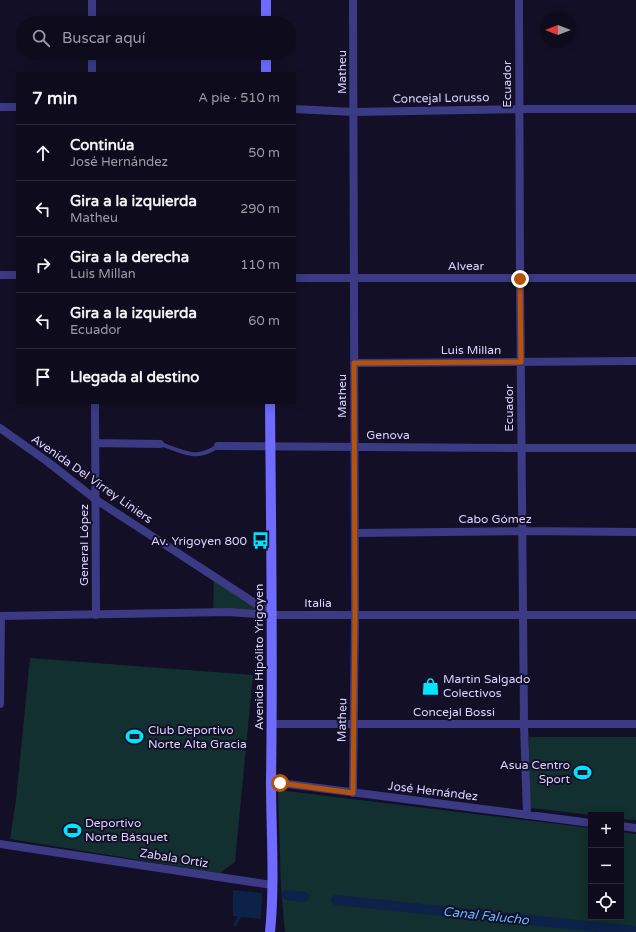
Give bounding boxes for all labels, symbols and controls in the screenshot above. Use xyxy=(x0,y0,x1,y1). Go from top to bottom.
north arrow xyxy=(540,12,576,48)
search box xyxy=(16,16,296,60)
icon: search xyxy=(30,27,52,49)
text: Buscar aquí xyxy=(62,29,145,47)
street label: Matheu xyxy=(335,50,349,94)
street label: Ecuador xyxy=(500,60,514,108)
text: 7 min xyxy=(32,88,77,109)
text: A pie · 510 m xyxy=(198,90,280,106)
street label: Concejal Lorusso xyxy=(393,90,489,106)
text: Continúa xyxy=(70,136,134,154)
icon: ahead xyxy=(32,142,54,164)
text: 50 m xyxy=(248,145,280,161)
text: José Hernández xyxy=(70,154,168,170)
text: Gira a la izquierda xyxy=(70,192,197,210)
icon: left xyxy=(32,198,54,220)
text: 290 m xyxy=(240,201,280,217)
text: Matheu xyxy=(70,210,118,226)
text: Gira a la derecha xyxy=(70,248,189,266)
icon: right xyxy=(32,254,54,276)
text: 110 m xyxy=(240,257,280,273)
street label: Alvear xyxy=(448,259,485,273)
text: Luis Millan xyxy=(70,266,136,282)
route end xyxy=(511,270,529,288)
text: Gira a la izquierda xyxy=(70,304,197,322)
icon: left xyxy=(32,310,54,332)
text: 60 m xyxy=(248,313,280,329)
text: Ecuador xyxy=(70,322,121,338)
street label: Luis Millan xyxy=(441,343,501,357)
icon: arrive xyxy=(32,366,54,388)
text: Llegada al destino xyxy=(70,368,199,386)
street label: Matheu xyxy=(335,374,349,418)
street label: Ecuador xyxy=(502,384,516,432)
street label: Genova xyxy=(366,428,410,442)
street label: Avenida Del Virrey Liniers xyxy=(29,432,156,526)
street label: General López xyxy=(77,504,91,586)
street label: Cabo Gómez xyxy=(458,512,532,526)
bus stop icon: Av. Yrigoyen 800 xyxy=(250,531,270,551)
place label: Av. Yrigoyen 800 xyxy=(151,534,247,548)
street label: Avenida Hipólito Yrigoyen xyxy=(252,584,266,730)
street label: Italia xyxy=(304,596,332,610)
place label: Martin Salgado Colectivos xyxy=(443,672,530,700)
shop icon: Martin Salgado Colectivos xyxy=(420,676,440,696)
street label: Matheu xyxy=(335,698,349,742)
street label: Concejal Bossi xyxy=(413,705,495,719)
place label: Club Deportivo Norte Alta Gracia xyxy=(148,723,247,751)
sports icon: Club Deportivo Norte Alta Gracia xyxy=(125,727,145,747)
place label: Asua Centro Sport xyxy=(500,758,570,786)
sports icon: Asua Centro Sport xyxy=(573,762,593,782)
route start xyxy=(271,774,289,792)
street label: José Hernández xyxy=(387,779,479,803)
map controls xyxy=(588,812,624,920)
button: + xyxy=(588,812,624,848)
place label: Deportivo Norte Básquet xyxy=(85,816,168,844)
sports icon: Deportivo Norte Básquet xyxy=(62,820,82,840)
street label: Zabala Ortiz xyxy=(139,846,209,870)
button: − xyxy=(588,848,624,884)
button: locate xyxy=(588,884,624,920)
water label: Canal Falucho xyxy=(442,904,531,929)

